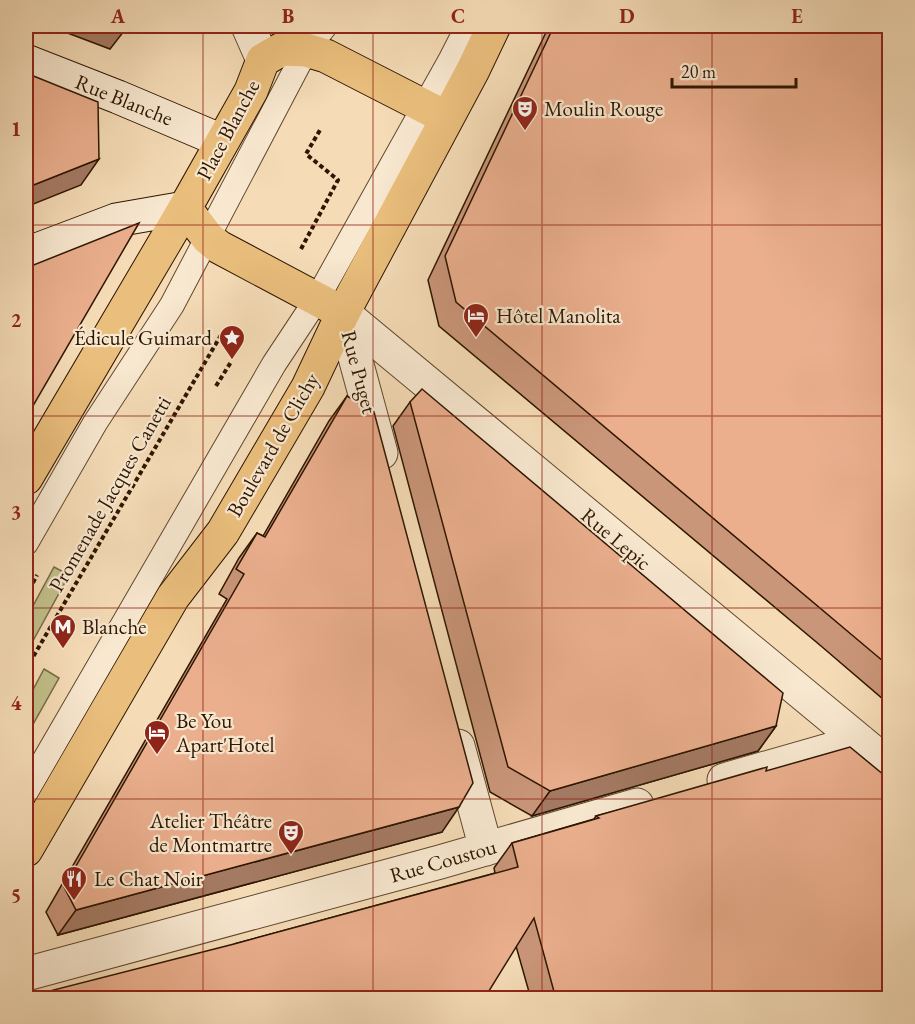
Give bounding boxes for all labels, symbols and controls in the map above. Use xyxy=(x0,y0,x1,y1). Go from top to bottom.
text: A xyxy=(110,3,126,29)
text: B xyxy=(282,3,294,29)
text: C xyxy=(451,3,465,29)
text: D xyxy=(619,3,635,29)
text: E xyxy=(791,3,803,29)
scale bar xyxy=(672,51,796,89)
text: 20 m xyxy=(681,60,716,83)
street label: Rue Blanche xyxy=(71,68,177,131)
street label: Place Blanche xyxy=(190,75,265,185)
theatre icon: Moulin Rouge xyxy=(510,94,540,132)
place label: Moulin Rouge xyxy=(544,95,663,122)
text: 1 xyxy=(11,116,21,142)
hotel icon: Hôtel Manolita xyxy=(461,301,491,339)
place label: Hôtel Manolita xyxy=(496,302,621,329)
text: 2 xyxy=(11,307,22,333)
place icon: Édicule Guimard xyxy=(217,323,247,361)
place label: Édicule Guimard xyxy=(74,324,212,351)
street label: Rue Puget xyxy=(335,327,384,417)
street label: Boulevard de Clichy xyxy=(220,367,325,522)
street label: Promenade Jacques Canetti xyxy=(42,391,177,597)
text: 3 xyxy=(11,499,21,525)
street label: Rue Lepic xyxy=(576,501,657,576)
metro station icon: Blanche xyxy=(48,612,78,650)
place label: Blanche xyxy=(82,613,146,640)
text: 4 xyxy=(11,690,22,716)
place label: Be You Apart'Hotel xyxy=(175,707,274,758)
hotel icon: Be You Apart'Hotel xyxy=(142,718,172,756)
place label: Atelier Théâtre de Montmartre xyxy=(149,807,272,858)
theatre icon: Atelier Théâtre de Montmartre xyxy=(276,818,306,856)
street label: Rue Coustou xyxy=(386,832,499,889)
restaurant icon: Le Chat Noir xyxy=(59,864,89,902)
place label: Le Chat Noir xyxy=(94,865,203,892)
text: 5 xyxy=(11,882,21,908)

